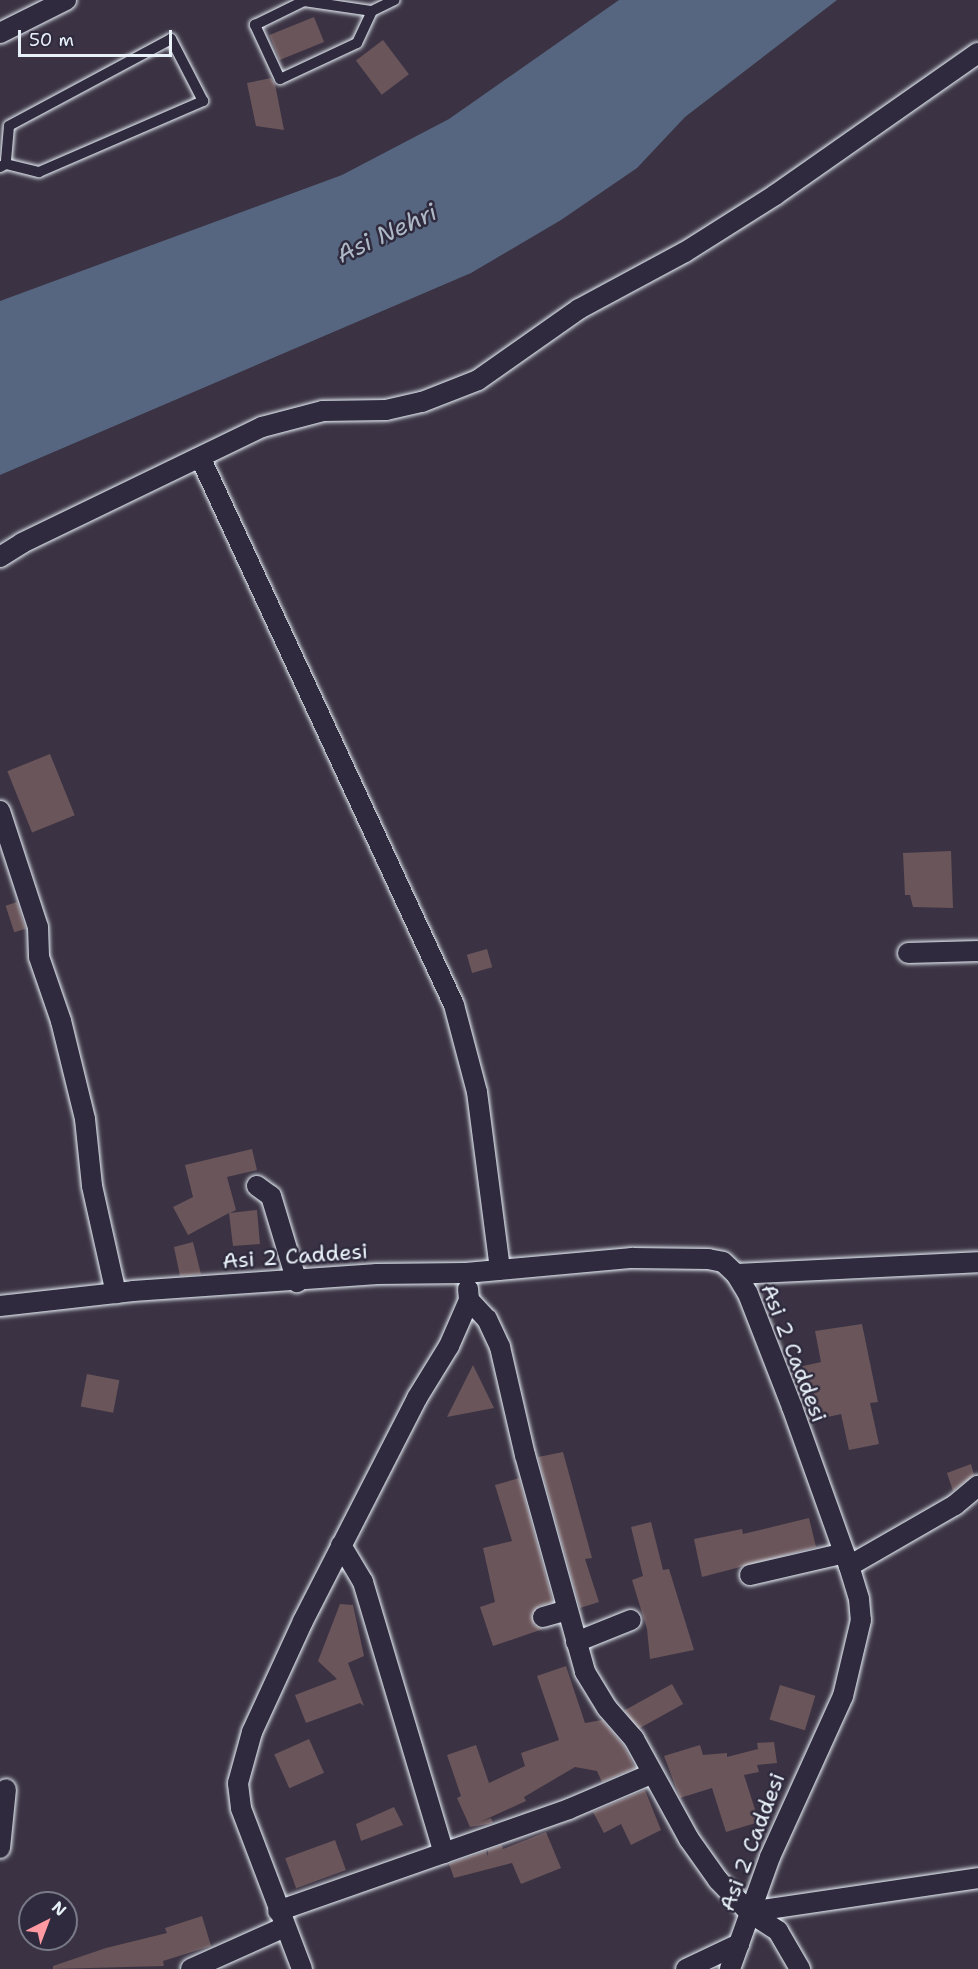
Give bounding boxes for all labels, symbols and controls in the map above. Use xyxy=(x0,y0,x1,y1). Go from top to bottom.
scale bar xyxy=(21,18,176,56)
text: 50 m xyxy=(29,28,74,52)
water label: Asi Nehri xyxy=(332,198,442,270)
street label: Asi 2 Caddesi xyxy=(221,1238,369,1274)
street label: Asi 2 Caddesi xyxy=(756,1280,832,1426)
street label: Asi 2 Caddesi xyxy=(714,1769,790,1915)
north arrow xyxy=(18,1891,78,1951)
text: N xyxy=(47,1897,71,1921)

